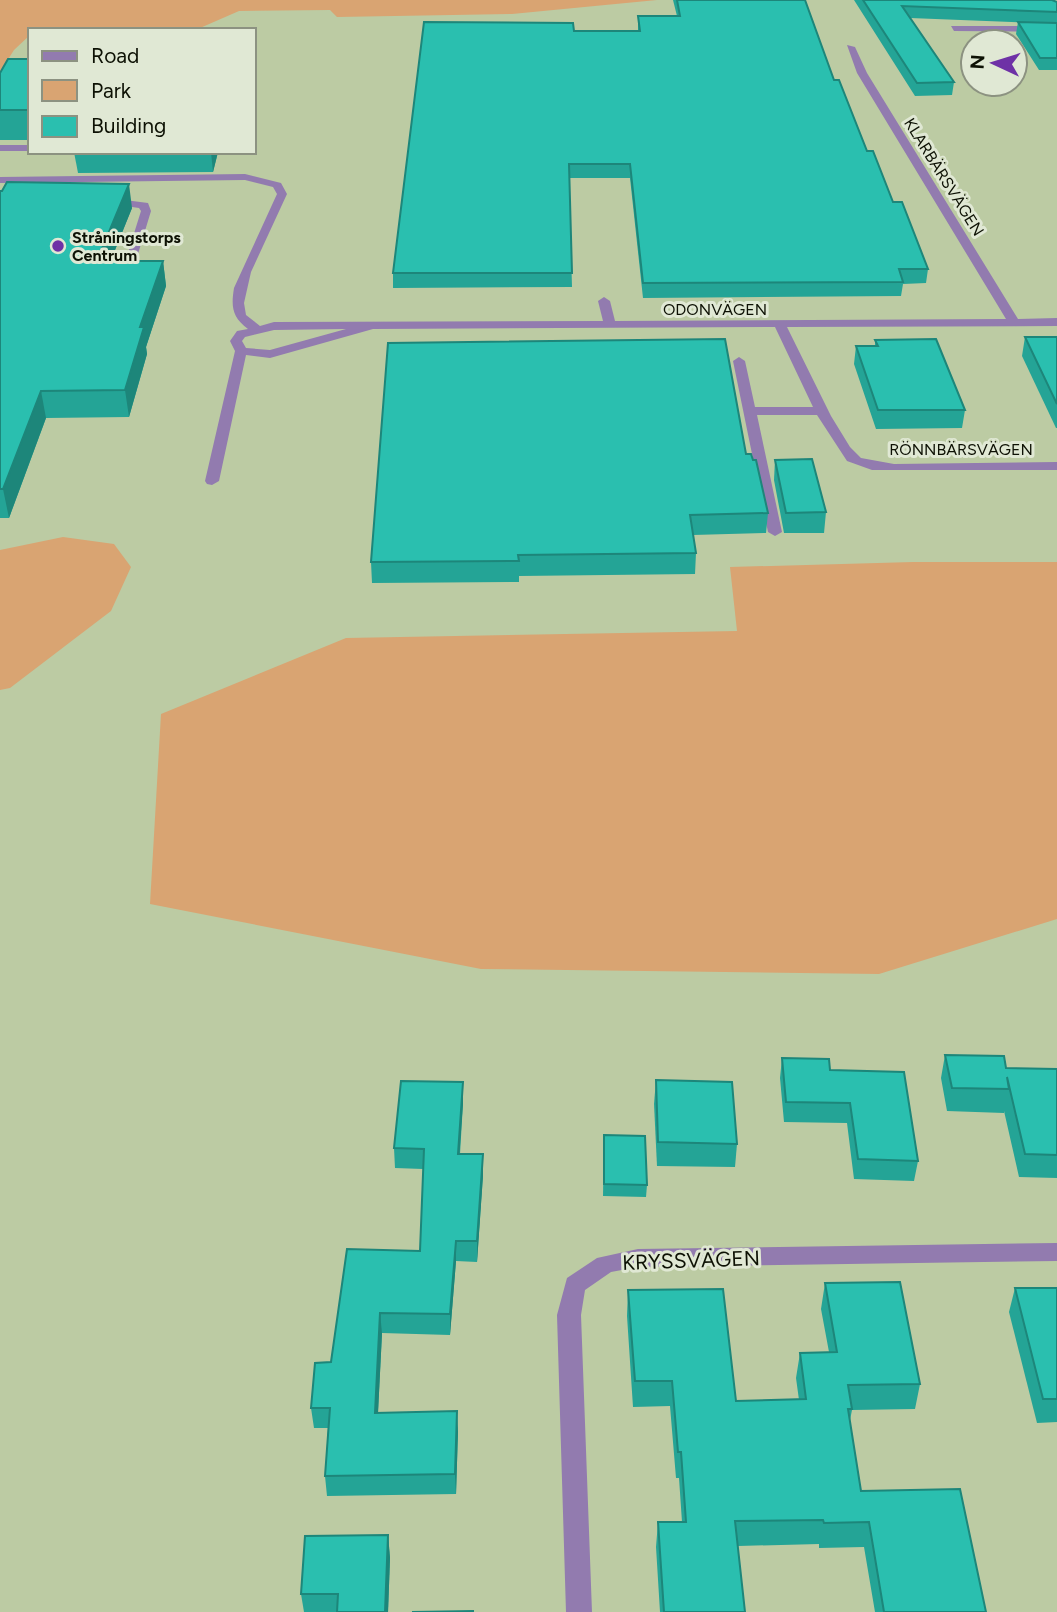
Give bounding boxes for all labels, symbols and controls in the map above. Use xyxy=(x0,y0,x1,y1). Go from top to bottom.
legend xyxy=(28,28,256,154)
north arrow xyxy=(959,28,1029,98)
text: Road xyxy=(91,43,139,68)
text: N xyxy=(966,54,990,70)
text: Park xyxy=(91,78,132,103)
text: Building xyxy=(91,113,166,138)
street label: KLARBÄRSVÄGEN xyxy=(900,115,988,239)
place label: Stråningstorps Centrum xyxy=(72,228,181,265)
marker: Stråningstorps Centrum xyxy=(50,238,66,254)
street label: ODONVÄGEN xyxy=(663,300,767,319)
street label: RÖNNBÄRSVÄGEN xyxy=(889,440,1033,459)
street label: KRYSSVÄGEN xyxy=(622,1245,760,1275)

